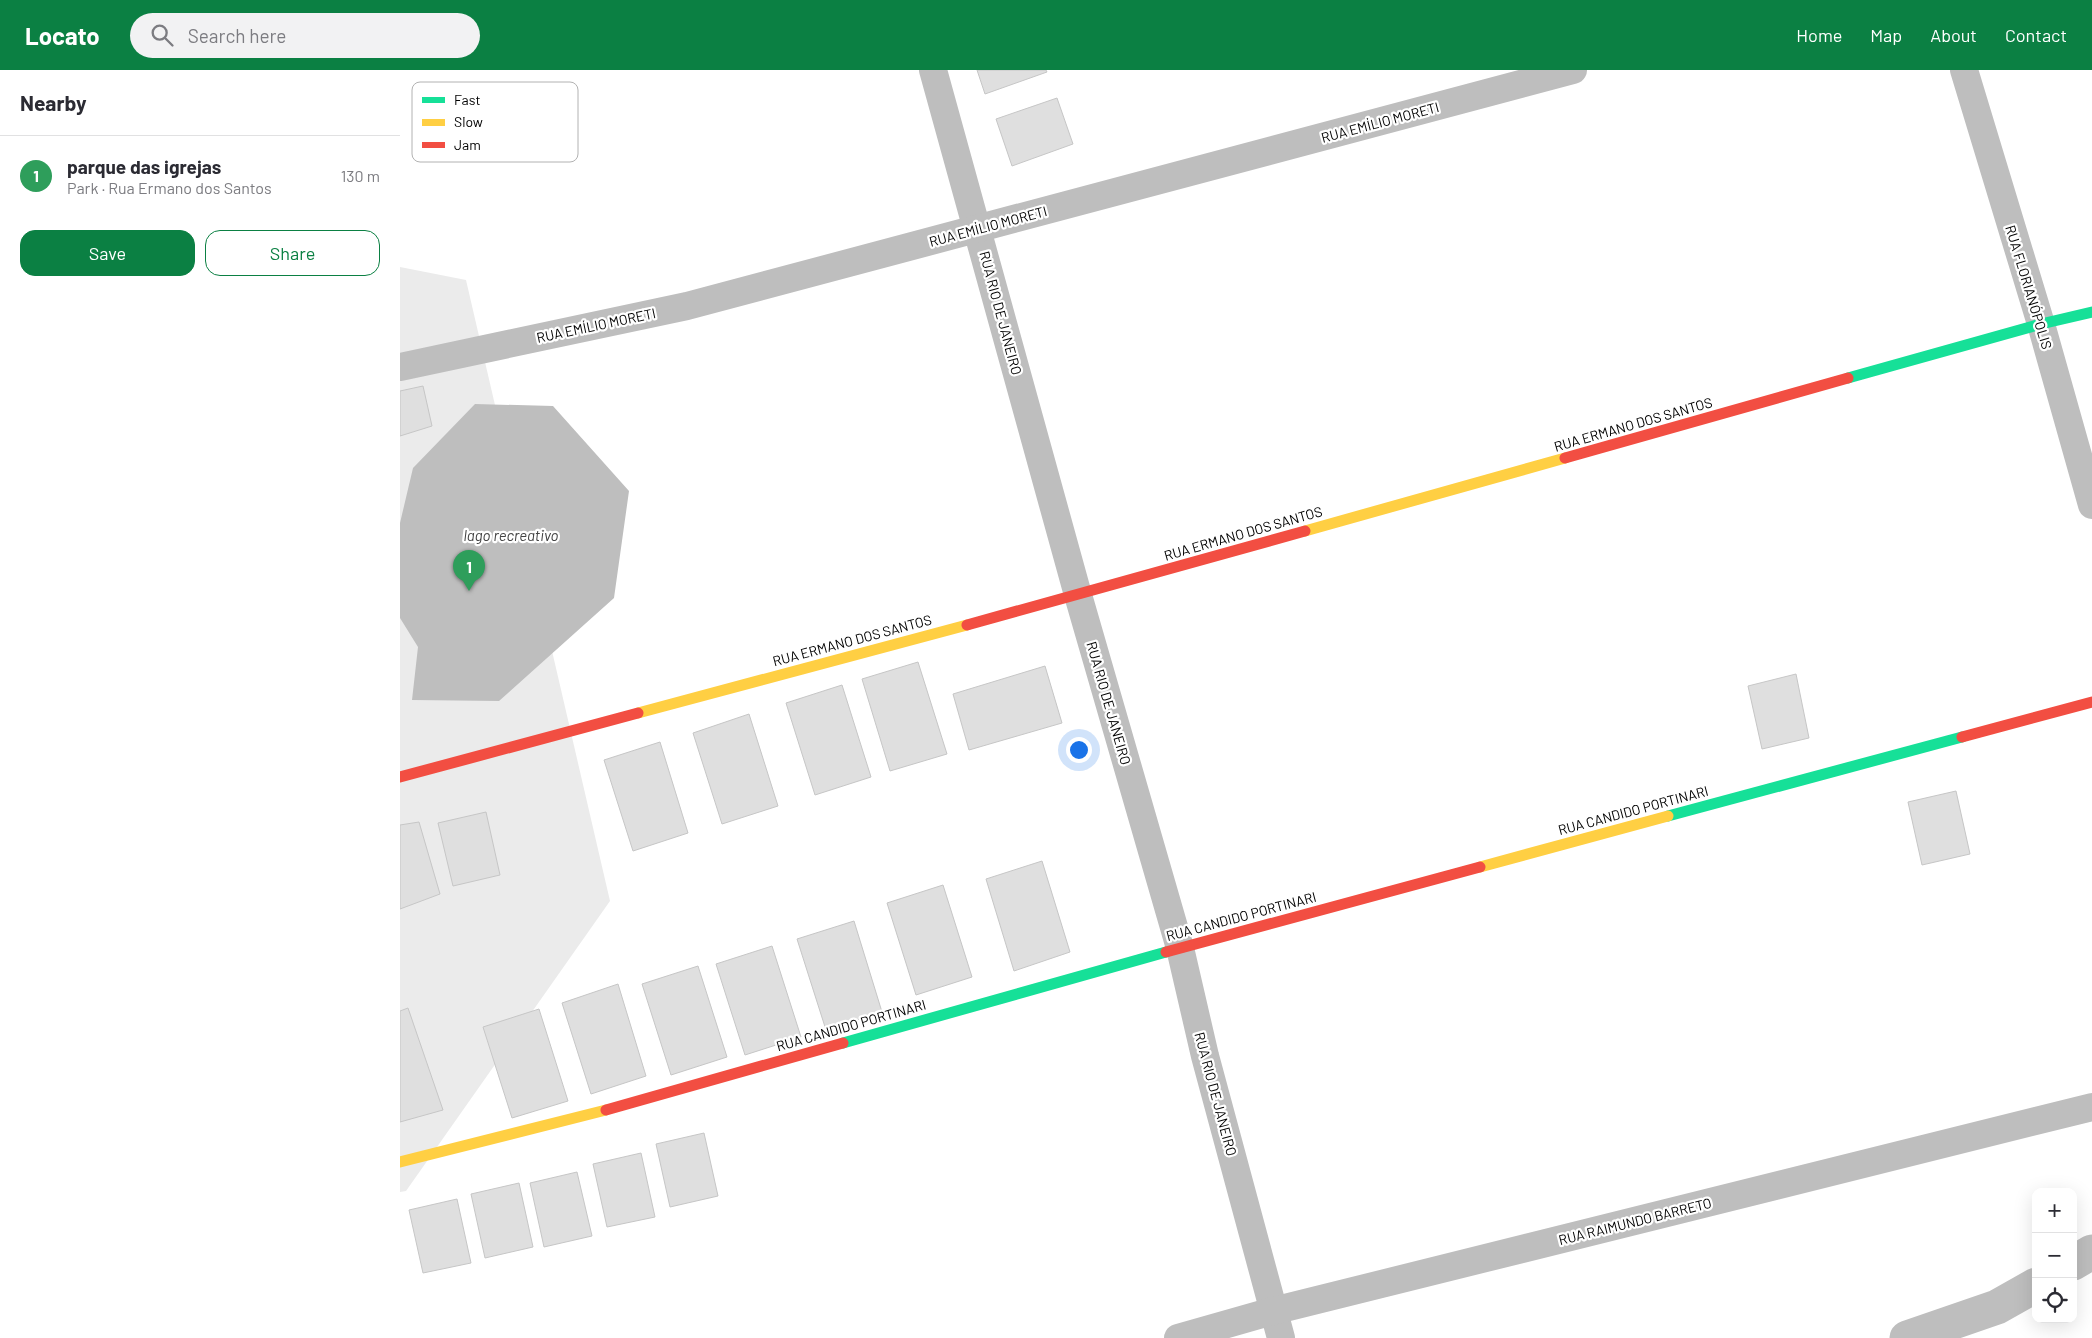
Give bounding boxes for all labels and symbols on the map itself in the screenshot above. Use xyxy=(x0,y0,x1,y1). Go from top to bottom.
legend xyxy=(412,82,578,162)
text: Fast xyxy=(454,91,480,108)
street label: RUA EMÍLIO MORETI xyxy=(1319,98,1441,146)
text: Slow xyxy=(454,113,483,130)
text: Jam xyxy=(454,136,481,153)
street label: RUA EMÍLIO MORETI xyxy=(927,202,1049,250)
street label: RUA FLORIANÓPOLIS xyxy=(2002,223,2056,351)
street label: RUA RIO DE JANEIRO xyxy=(976,249,1026,377)
street label: RUA EMÍLIO MORETI xyxy=(535,304,657,346)
street label: RUA ERMANO DOS SANTOS xyxy=(1552,393,1714,455)
street label: RUA ERMANO DOS SANTOS xyxy=(1162,502,1324,564)
water label: lago recreativo xyxy=(464,526,559,544)
pin: 1 xyxy=(453,550,485,591)
street label: RUA ERMANO DOS SANTOS xyxy=(771,611,933,669)
street label: RUA RIO DE JANEIRO xyxy=(1083,639,1135,767)
your location xyxy=(1066,737,1092,763)
street label: RUA CANDIDO PORTINARI xyxy=(1556,782,1710,838)
street label: RUA CANDIDO PORTINARI xyxy=(1164,888,1318,944)
street label: RUA CANDIDO PORTINARI xyxy=(774,995,928,1055)
street label: RUA RIO DE JANEIRO xyxy=(1191,1030,1241,1158)
street label: RUA RAIMUNDO BARRETO xyxy=(1557,1194,1713,1248)

